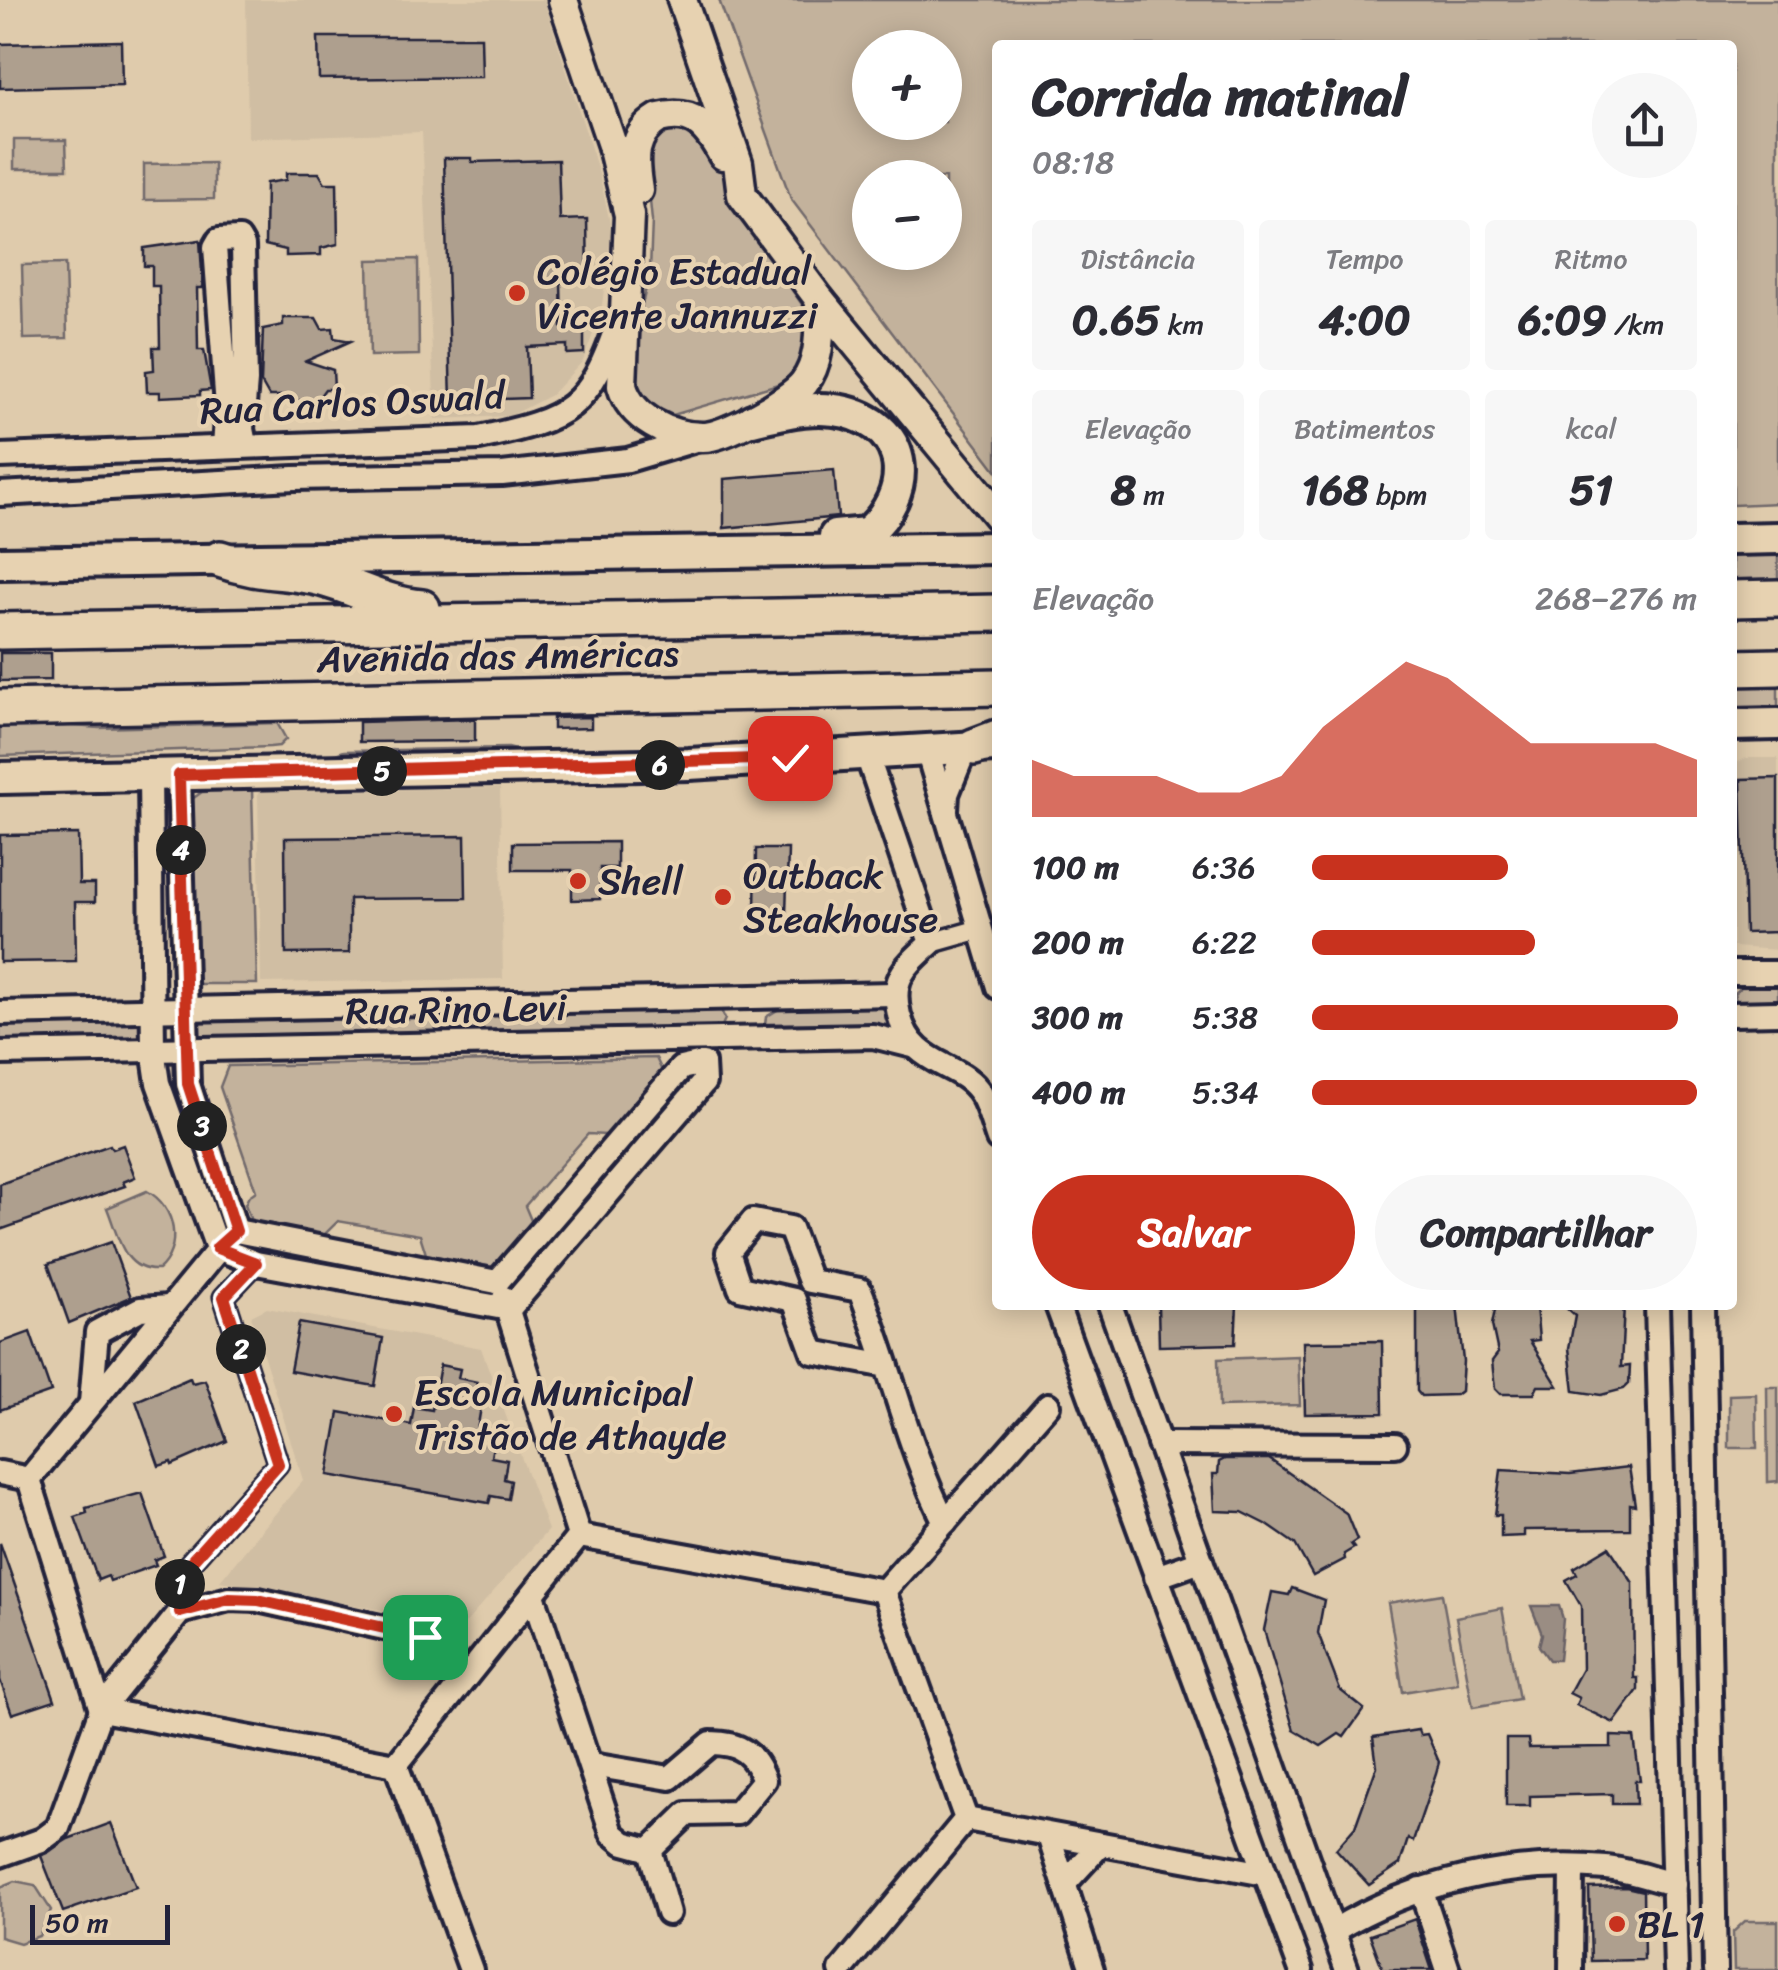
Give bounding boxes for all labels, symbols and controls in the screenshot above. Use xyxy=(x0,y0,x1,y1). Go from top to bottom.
map controls xyxy=(852,30,962,270)
button: + xyxy=(852,30,962,140)
text: Corrida matinal xyxy=(1032,48,1408,145)
button: share xyxy=(1592,73,1697,178)
text: 08:18 xyxy=(1032,134,1114,191)
button: − xyxy=(852,160,962,270)
text: Distância xyxy=(1081,234,1195,283)
text: Tempo xyxy=(1326,234,1403,283)
text: Ritmo xyxy=(1555,234,1628,283)
place label: Colégio Estadual Vicente Jannuzzi xyxy=(537,238,819,349)
marker: Colégio Estadual Vicente Jannuzzi xyxy=(506,282,528,304)
text: 0.65 xyxy=(1072,283,1160,357)
text: 4:00 xyxy=(1318,283,1411,357)
text: 6:09 xyxy=(1518,283,1607,357)
text: km xyxy=(1160,300,1204,349)
text: /km xyxy=(1607,300,1664,349)
street label: Rua Carlos Oswald xyxy=(198,362,509,445)
text: Elevação xyxy=(1084,404,1191,453)
text: Batimentos xyxy=(1294,404,1435,453)
text: kcal xyxy=(1566,404,1617,453)
text: 8 xyxy=(1111,453,1136,527)
text: 168 xyxy=(1301,453,1369,527)
text: 51 xyxy=(1569,453,1613,527)
text: m xyxy=(1136,470,1165,519)
text: bpm xyxy=(1369,470,1428,519)
text: Elevação xyxy=(1032,570,1154,627)
text: 268–276 m xyxy=(1535,570,1697,627)
street label: Avenida das Américas xyxy=(316,620,680,693)
pin xyxy=(748,716,833,801)
icon: check xyxy=(763,731,818,786)
pin: 6 xyxy=(635,740,685,790)
text: 6 xyxy=(652,740,668,789)
pin: 5 xyxy=(357,746,407,796)
text: 5 xyxy=(373,746,391,795)
pin: 4 xyxy=(156,825,206,875)
text: 4 xyxy=(172,825,190,874)
text: 100 m xyxy=(1032,839,1119,896)
text: 6:36 xyxy=(1192,839,1256,896)
place label: Outback Steakhouse xyxy=(743,842,938,953)
place label: Shell xyxy=(598,848,684,915)
marker: Shell xyxy=(567,870,589,892)
marker: Outback Steakhouse xyxy=(712,886,734,908)
text: 200 m xyxy=(1032,914,1124,971)
text: 6:22 xyxy=(1192,914,1257,971)
street label: Rua Rino Levi xyxy=(345,974,569,1045)
text: 300 m xyxy=(1032,989,1123,1046)
text: 5:38 xyxy=(1192,989,1258,1046)
text: 400 m xyxy=(1032,1064,1125,1121)
text: 5:34 xyxy=(1192,1064,1259,1121)
pin: 3 xyxy=(177,1101,227,1151)
text: 3 xyxy=(194,1101,210,1150)
button: Salvar xyxy=(1032,1175,1355,1290)
button: Compartilhar xyxy=(1375,1175,1697,1290)
pin: 2 xyxy=(216,1324,266,1374)
text: 2 xyxy=(233,1324,249,1373)
place label: Escola Municipal Tristão de Athayde xyxy=(414,1359,727,1470)
marker: Escola Municipal Tristão de Athayde xyxy=(383,1403,405,1425)
pin: 1 xyxy=(155,1559,205,1609)
text: 1 xyxy=(174,1559,186,1608)
pin xyxy=(383,1595,468,1680)
icon: arrive xyxy=(398,1610,453,1665)
place label: BL 1 xyxy=(1637,1891,1705,1958)
text: 50 m xyxy=(45,1898,109,1947)
scale bar xyxy=(30,1900,170,1944)
marker: BL 1 xyxy=(1606,1913,1628,1935)

